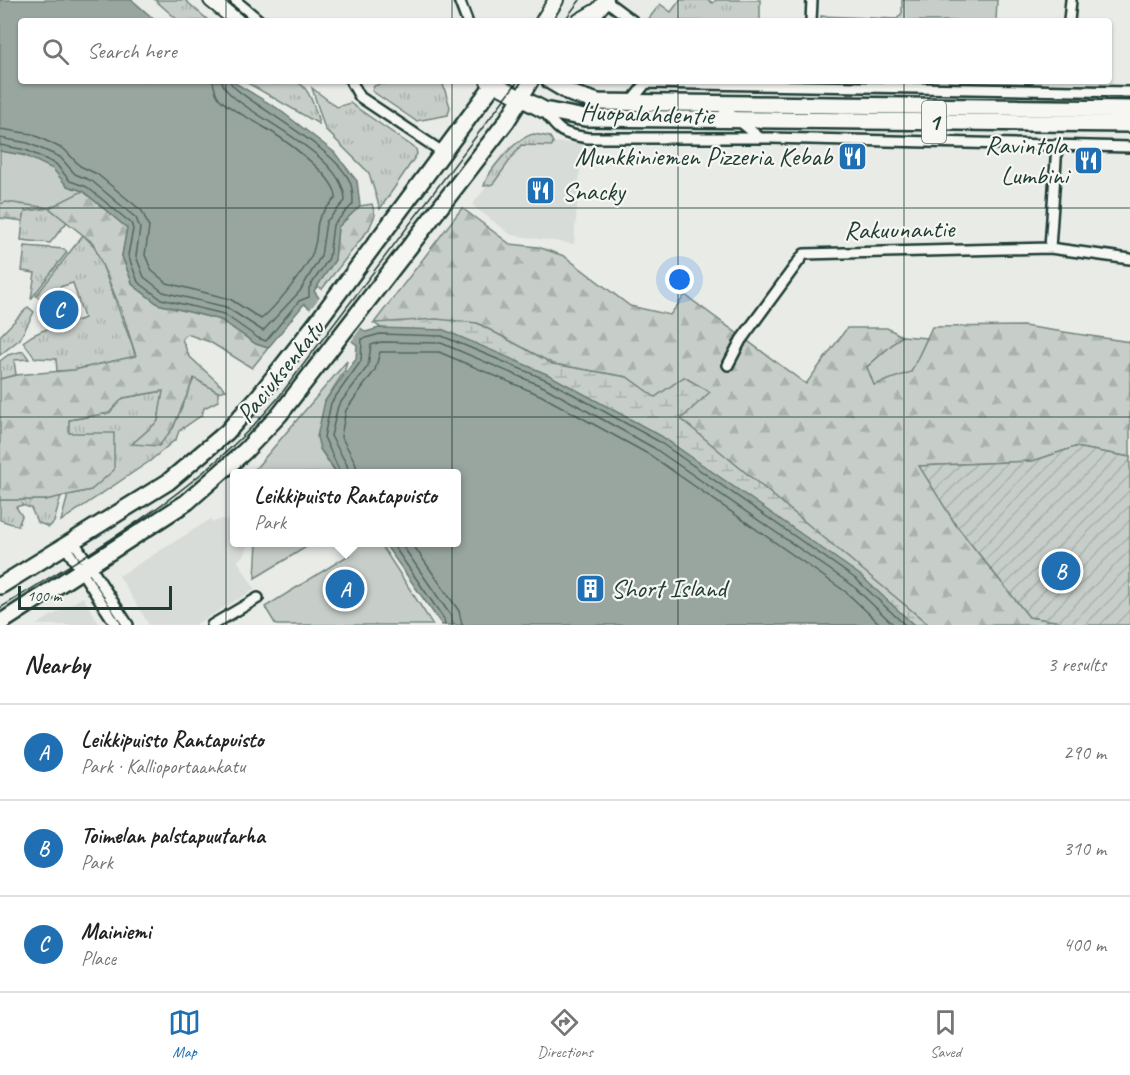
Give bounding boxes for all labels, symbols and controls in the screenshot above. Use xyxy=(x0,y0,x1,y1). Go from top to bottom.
search box xyxy=(18,18,1112,84)
icon: search xyxy=(39,35,72,68)
text: Search here xyxy=(87,37,177,65)
street label: Huopalahdentie xyxy=(580,95,717,132)
road number: 1 xyxy=(922,101,946,143)
place label: Ravintola Lumbini xyxy=(985,129,1071,192)
place label: Munkkiniemen Pizzeria Kebab xyxy=(575,140,834,173)
restaurant icon: Munkkiniemen Pizzeria Kebab xyxy=(837,140,869,172)
restaurant icon: Ravintola Lumbini xyxy=(1073,144,1105,176)
restaurant icon: Snacky xyxy=(525,175,557,207)
place label: Snacky xyxy=(562,175,627,208)
street label: Rakuunantie xyxy=(843,212,956,247)
your location xyxy=(665,265,694,294)
pin: C xyxy=(40,288,78,332)
street label: Paciuksenkatu xyxy=(229,312,333,429)
popup xyxy=(230,469,461,547)
text: Leikkipuisto Rantapuisto xyxy=(254,482,437,510)
text: Park xyxy=(254,510,286,535)
pin: B xyxy=(1042,548,1080,594)
pin: A xyxy=(326,566,364,612)
building icon: Short Island xyxy=(574,572,606,604)
place label: Short Island xyxy=(611,572,730,605)
scale bar xyxy=(18,583,172,610)
text: 100 m xyxy=(27,586,61,606)
text: Nearby xyxy=(24,648,89,681)
text: 3 results xyxy=(1047,652,1106,677)
text: Leikkipuisto Rantapuisto xyxy=(81,726,264,754)
text: A xyxy=(38,740,49,765)
text: 290 m xyxy=(1063,740,1106,765)
text: Park · Kallioportaankatu xyxy=(81,754,245,779)
text: Toimelan palstapuutarha xyxy=(81,822,265,850)
text: B xyxy=(38,836,49,861)
text: 310 m xyxy=(1063,836,1106,861)
text: Park xyxy=(81,850,113,875)
text: Mainiemi xyxy=(81,918,151,946)
text: C xyxy=(39,932,48,957)
text: 400 m xyxy=(1063,932,1106,957)
text: Place xyxy=(81,946,116,971)
tab: Map xyxy=(168,1006,201,1062)
tab: Directions xyxy=(537,1006,593,1062)
tab: Saved xyxy=(929,1006,962,1062)

